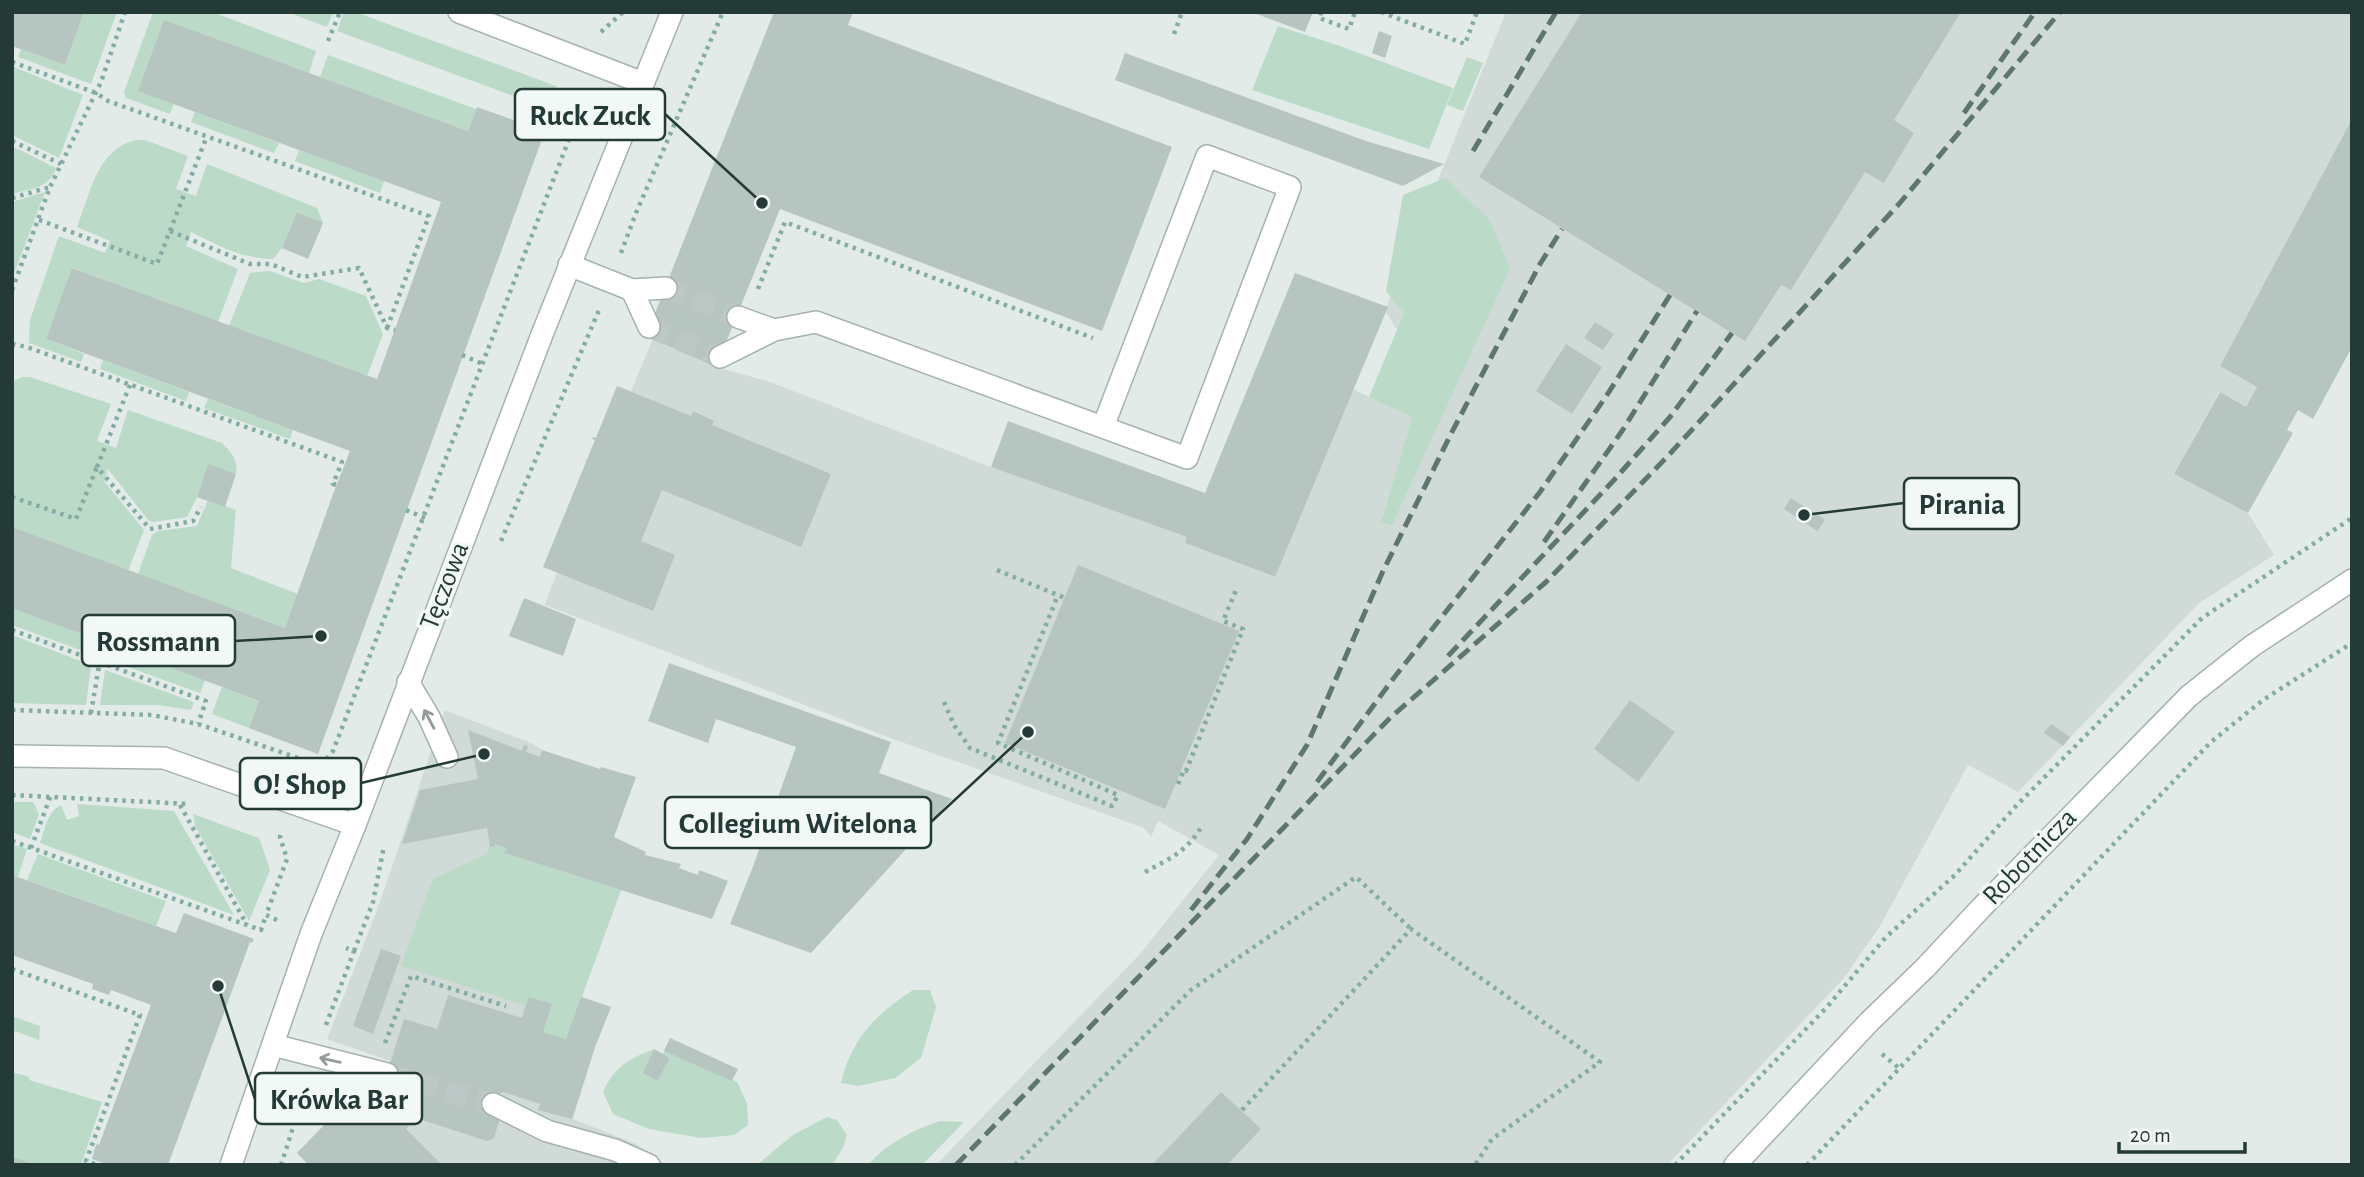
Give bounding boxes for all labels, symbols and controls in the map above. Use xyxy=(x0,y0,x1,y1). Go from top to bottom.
callout: Ruck Zuck xyxy=(515,89,665,140)
text: Ruck Zuck xyxy=(529,101,651,131)
callout: Pirania xyxy=(1904,478,2019,529)
text: Pirania xyxy=(1919,490,2005,520)
street label: Tęczowa xyxy=(416,538,474,634)
callout: Rossmann xyxy=(82,615,235,666)
text: Rossmann xyxy=(96,627,220,657)
one-way arrow xyxy=(422,709,435,730)
callout: O! Shop xyxy=(240,758,361,809)
text: O! Shop xyxy=(254,770,346,800)
callout: Collegium Witelona xyxy=(665,797,931,848)
street label: Robotnicza xyxy=(1978,803,2082,911)
text: Collegium Witelona xyxy=(679,809,917,839)
one-way arrow xyxy=(319,1053,342,1066)
callout: Krówka Bar xyxy=(255,1073,422,1124)
text: Krówka Bar xyxy=(270,1085,409,1115)
scale bar xyxy=(2119,1110,2245,1154)
text: 20 m xyxy=(2130,1125,2171,1146)

